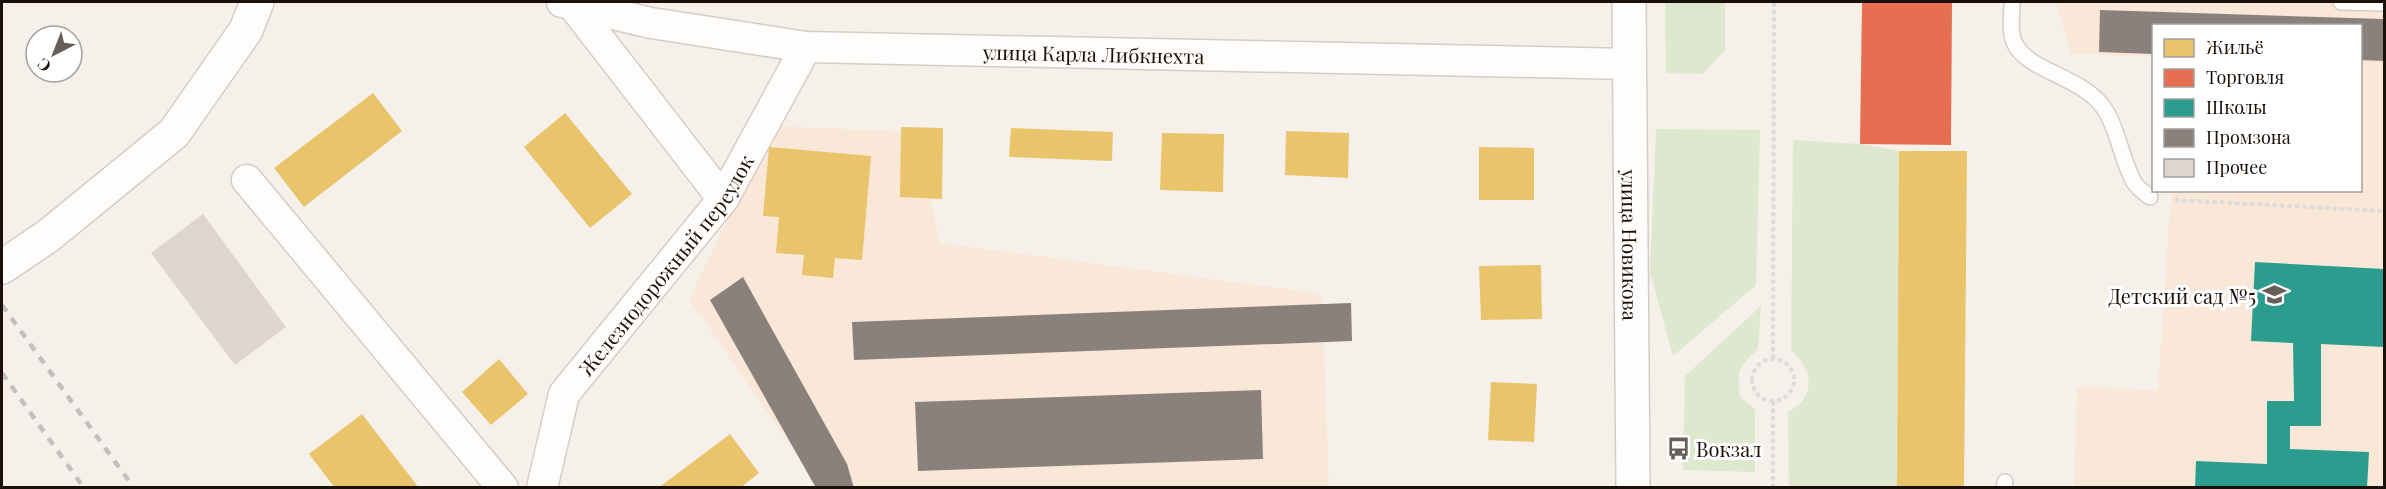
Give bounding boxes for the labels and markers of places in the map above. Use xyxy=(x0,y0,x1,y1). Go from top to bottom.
place label: Детский сад №5 xyxy=(2109,282,2256,309)
school or university icon: Детский сад №5 xyxy=(2261,282,2287,308)
bus stop icon: Вокзал xyxy=(1665,435,1691,461)
place label: Вокзал xyxy=(1696,435,1761,462)

